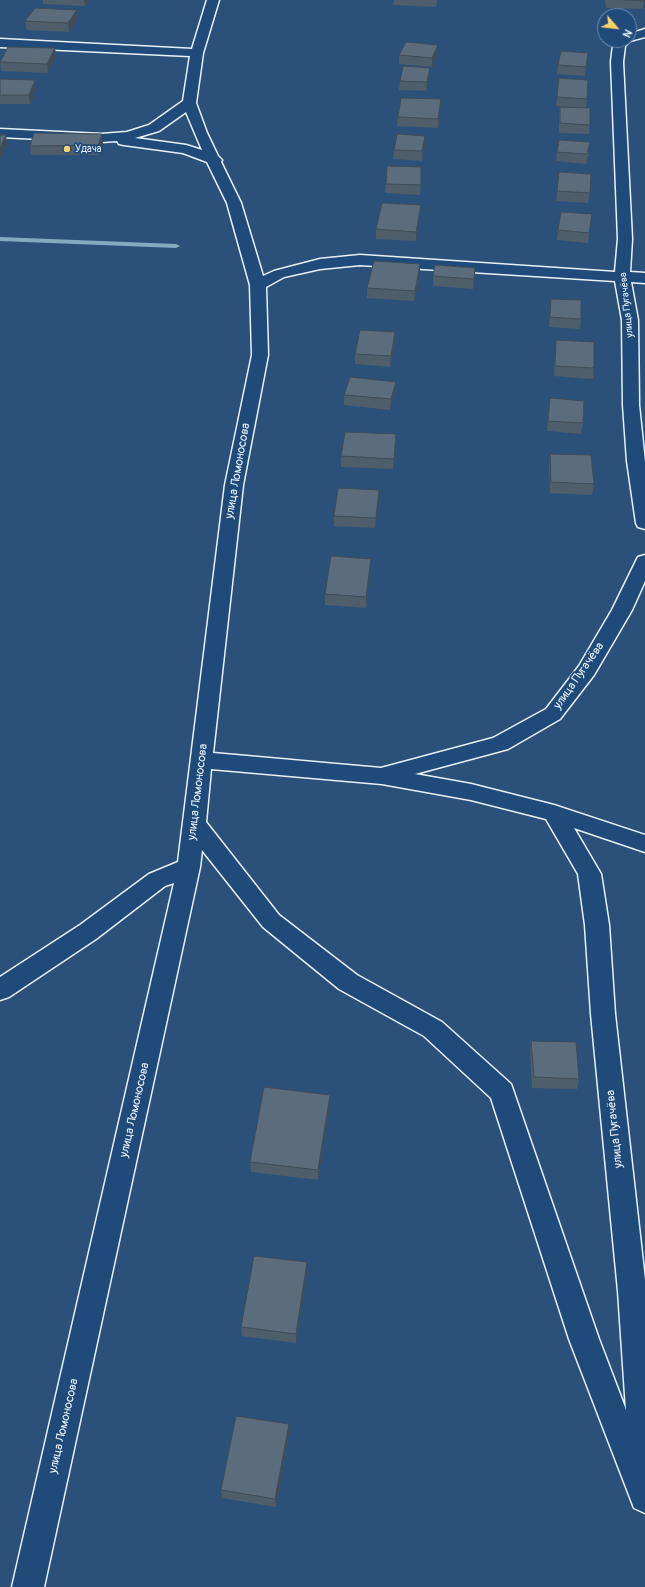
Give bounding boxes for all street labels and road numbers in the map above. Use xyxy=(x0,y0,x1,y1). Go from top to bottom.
street label: улица Пугачёва xyxy=(618,272,636,338)
street label: улица Ломоносова xyxy=(222,422,254,520)
street label: улица Пугачёва xyxy=(551,640,607,712)
street label: улица Ломоносова xyxy=(185,743,211,841)
street label: улица Ломоносова xyxy=(117,1061,153,1159)
street label: улица Пугачёва xyxy=(604,1089,626,1169)
street label: улица Ломоносова xyxy=(46,1377,82,1475)

